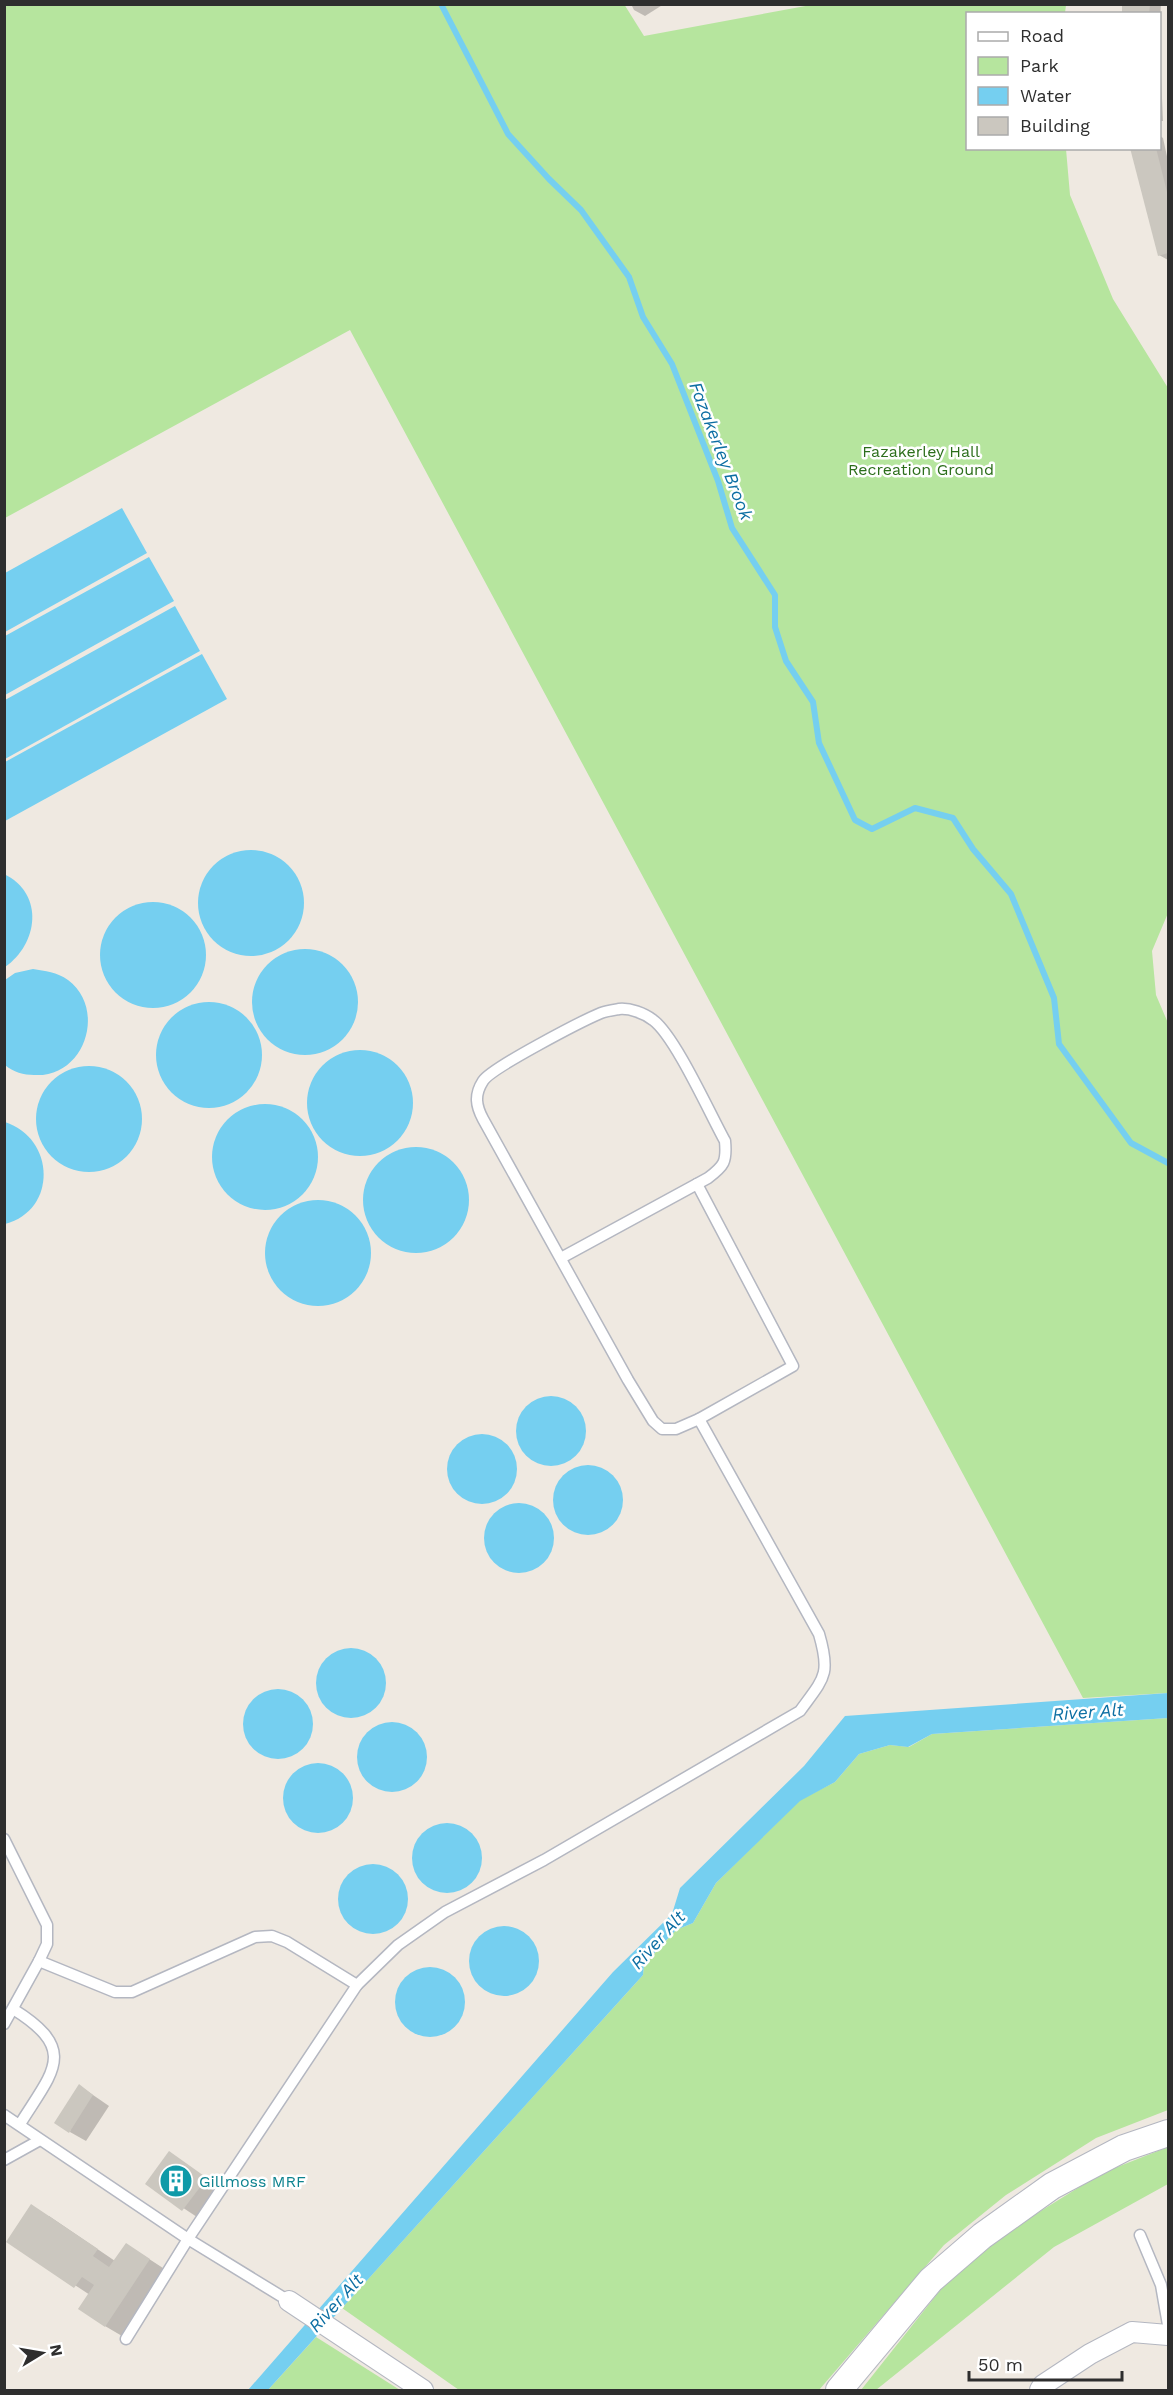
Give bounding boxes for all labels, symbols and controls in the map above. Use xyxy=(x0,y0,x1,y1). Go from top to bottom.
legend xyxy=(966,12,1161,150)
text: Road xyxy=(1020,25,1064,46)
text: Park xyxy=(1020,55,1059,76)
text: Water xyxy=(1020,85,1072,106)
text: Building xyxy=(1020,115,1090,136)
water label: Fazakerley Brook xyxy=(685,379,758,524)
park label: Fazakerley Hall Recreation Ground xyxy=(848,442,994,479)
water label: River Alt xyxy=(1052,1698,1125,1724)
water label: River Alt xyxy=(626,1906,690,1973)
building icon: Gillmoss MRF xyxy=(158,2163,194,2199)
place label: Gillmoss MRF xyxy=(199,2172,306,2191)
water label: River Alt xyxy=(304,2269,368,2336)
north arrow xyxy=(12,2323,72,2383)
text: N xyxy=(46,2343,67,2358)
scale bar xyxy=(969,2344,1122,2382)
text: 50 m xyxy=(978,2354,1023,2375)

